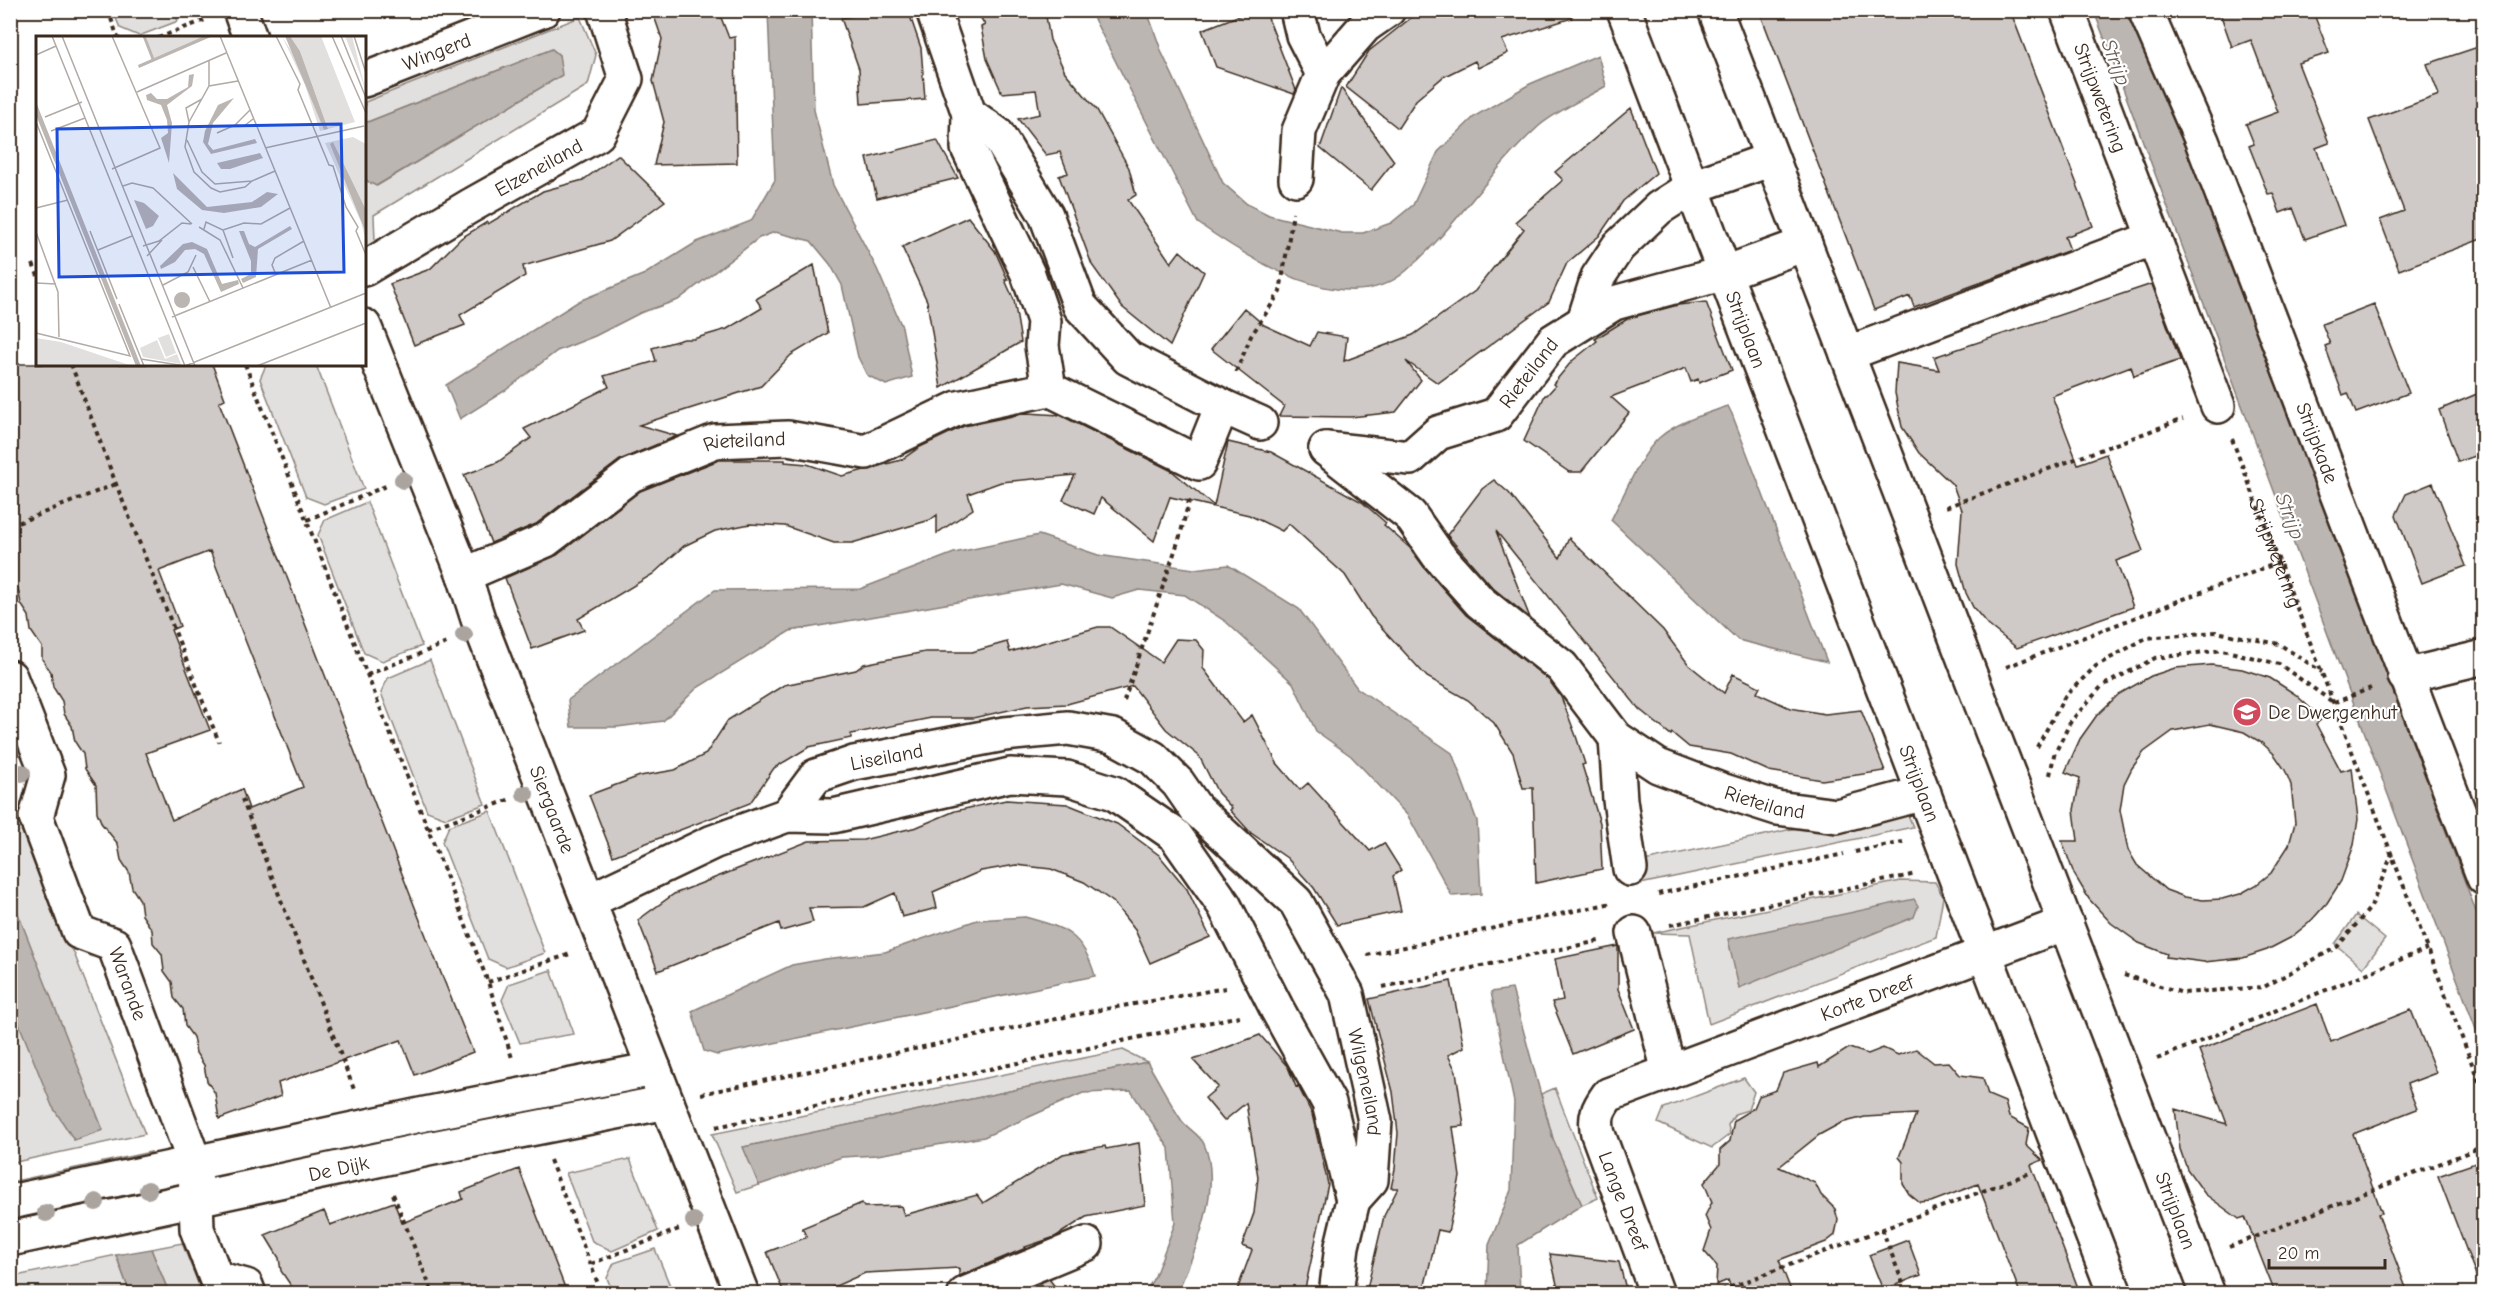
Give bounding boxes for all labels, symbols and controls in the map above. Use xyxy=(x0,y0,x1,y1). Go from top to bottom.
street label: Wingerd xyxy=(399,28,474,75)
water label: Strijp xyxy=(2096,35,2136,89)
inset map xyxy=(36,36,366,366)
street label: Strijpwetering xyxy=(2069,40,2132,156)
street label: Elzeneiland xyxy=(491,134,586,201)
street label: Strijplaan xyxy=(1721,288,1771,371)
street label: Rieteiland xyxy=(1494,333,1563,413)
street label: Strijpkade xyxy=(2292,399,2343,487)
street label: Rieteiland xyxy=(699,427,786,456)
water label: Strijp xyxy=(2270,489,2310,543)
street label: Strijpwetering xyxy=(2244,495,2307,611)
school or university icon: De Dwergenhut xyxy=(2231,696,2263,728)
place label: De Dwergenhut xyxy=(2268,701,2398,724)
street label: Liseiland xyxy=(848,738,925,775)
street label: Strijplaan xyxy=(1895,742,1945,825)
street label: Siergaarde xyxy=(525,762,580,857)
street label: Rieteiland xyxy=(1722,780,1806,823)
street label: Warande xyxy=(104,944,152,1023)
street label: Korte Dreef xyxy=(1817,969,1918,1026)
street label: Wilgeneiland xyxy=(1343,1026,1387,1136)
street label: Lange Dreef xyxy=(1594,1148,1653,1255)
street label: De Dijk xyxy=(306,1151,371,1186)
street label: Strijplaan xyxy=(2151,1169,2201,1252)
scale bar xyxy=(2269,1232,2384,1270)
text: 20 m xyxy=(2278,1243,2319,1264)

